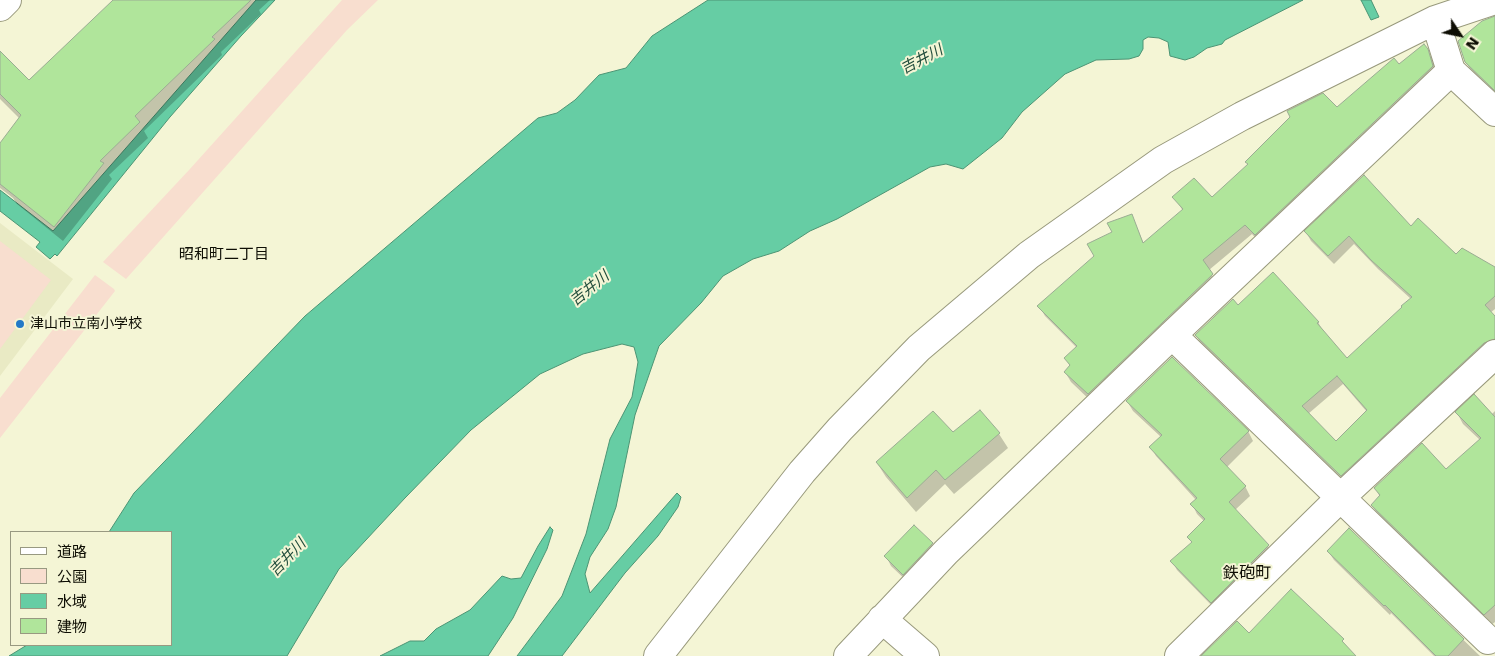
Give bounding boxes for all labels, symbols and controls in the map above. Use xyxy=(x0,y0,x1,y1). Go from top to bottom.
north arrow xyxy=(1435,10,1485,60)
text: N xyxy=(1463,34,1482,53)
water label: 吉井川 xyxy=(898,41,946,79)
district label: 昭和町二丁目 xyxy=(179,246,269,264)
water label: 吉井川 xyxy=(567,268,613,310)
place label: 津山市立南小学校 xyxy=(30,316,142,332)
marker: 津山市立南小学校 xyxy=(14,318,26,330)
legend xyxy=(10,531,172,646)
water label: 吉井川 xyxy=(266,536,310,580)
text: 道路 xyxy=(57,543,87,561)
district label: 鉄砲町 xyxy=(1223,564,1271,584)
text: 公園 xyxy=(57,568,87,586)
text: 水域 xyxy=(57,593,87,611)
text: 建物 xyxy=(57,618,87,636)

